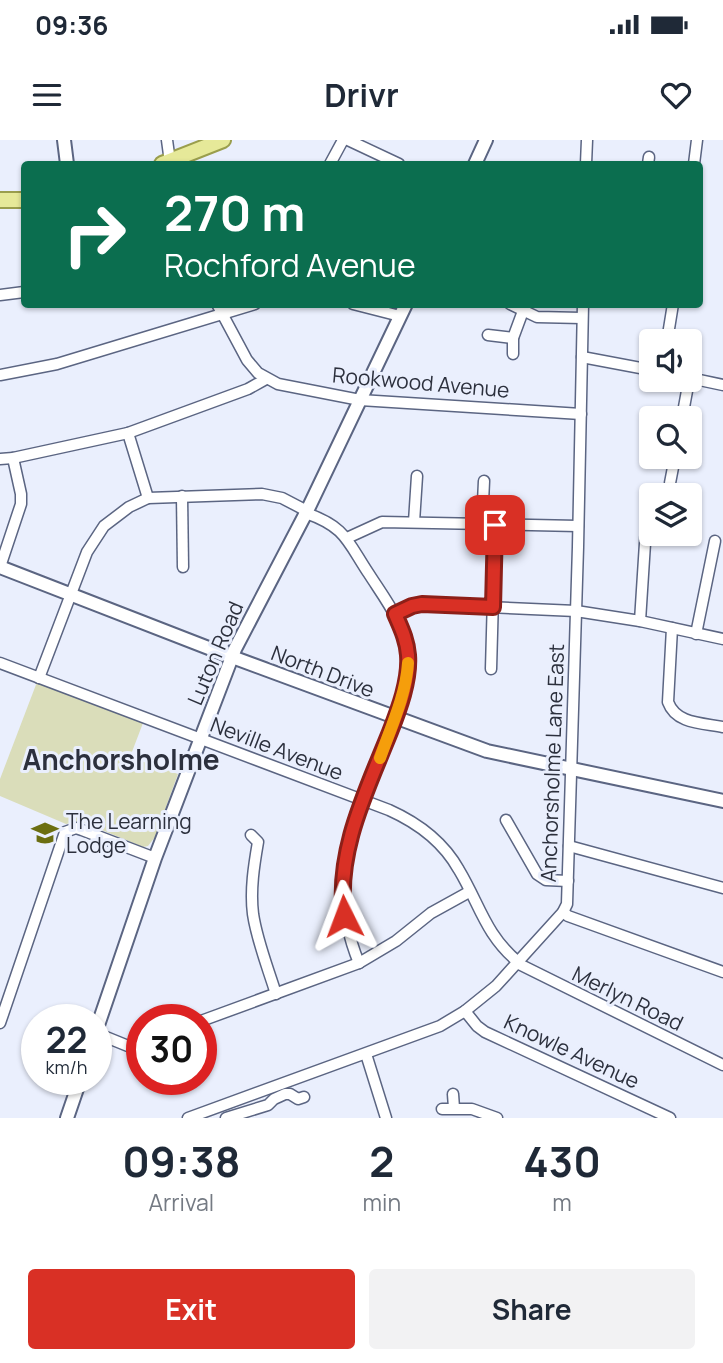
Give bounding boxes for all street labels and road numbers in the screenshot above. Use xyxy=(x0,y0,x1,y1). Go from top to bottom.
street label: Rookwood Avenue xyxy=(331,360,511,404)
street label: Luton Road xyxy=(181,597,249,709)
street label: North Drive xyxy=(267,638,379,704)
street label: Anchorsholme Lane East xyxy=(534,643,570,883)
street label: Neville Avenue xyxy=(207,710,347,786)
street label: Merlyn Road xyxy=(568,959,688,1037)
street label: Knowle Avenue xyxy=(500,1007,644,1095)

